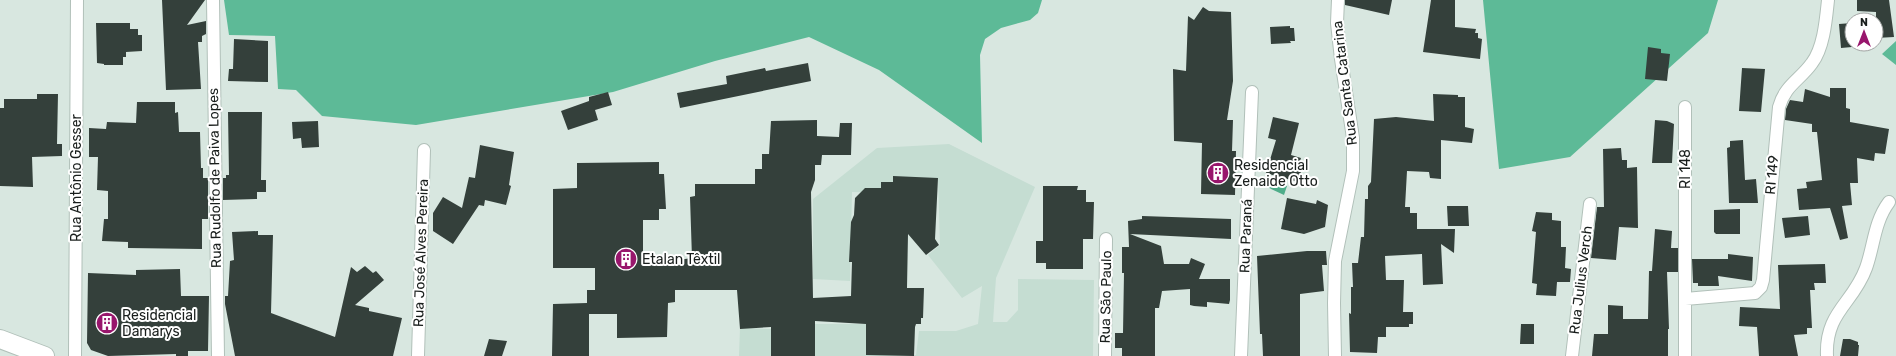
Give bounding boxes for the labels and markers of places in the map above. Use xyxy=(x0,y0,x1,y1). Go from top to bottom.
place label: Residencial Zenaide Otto xyxy=(1234,157,1318,190)
building icon: Residencial Zenaide Otto xyxy=(1205,160,1231,186)
building icon: Etalan Têxtil xyxy=(613,246,639,272)
place label: Etalan Têxtil xyxy=(642,251,721,268)
place label: Residencial Damarys xyxy=(122,307,196,340)
building icon: Residencial Damarys xyxy=(94,310,120,336)

